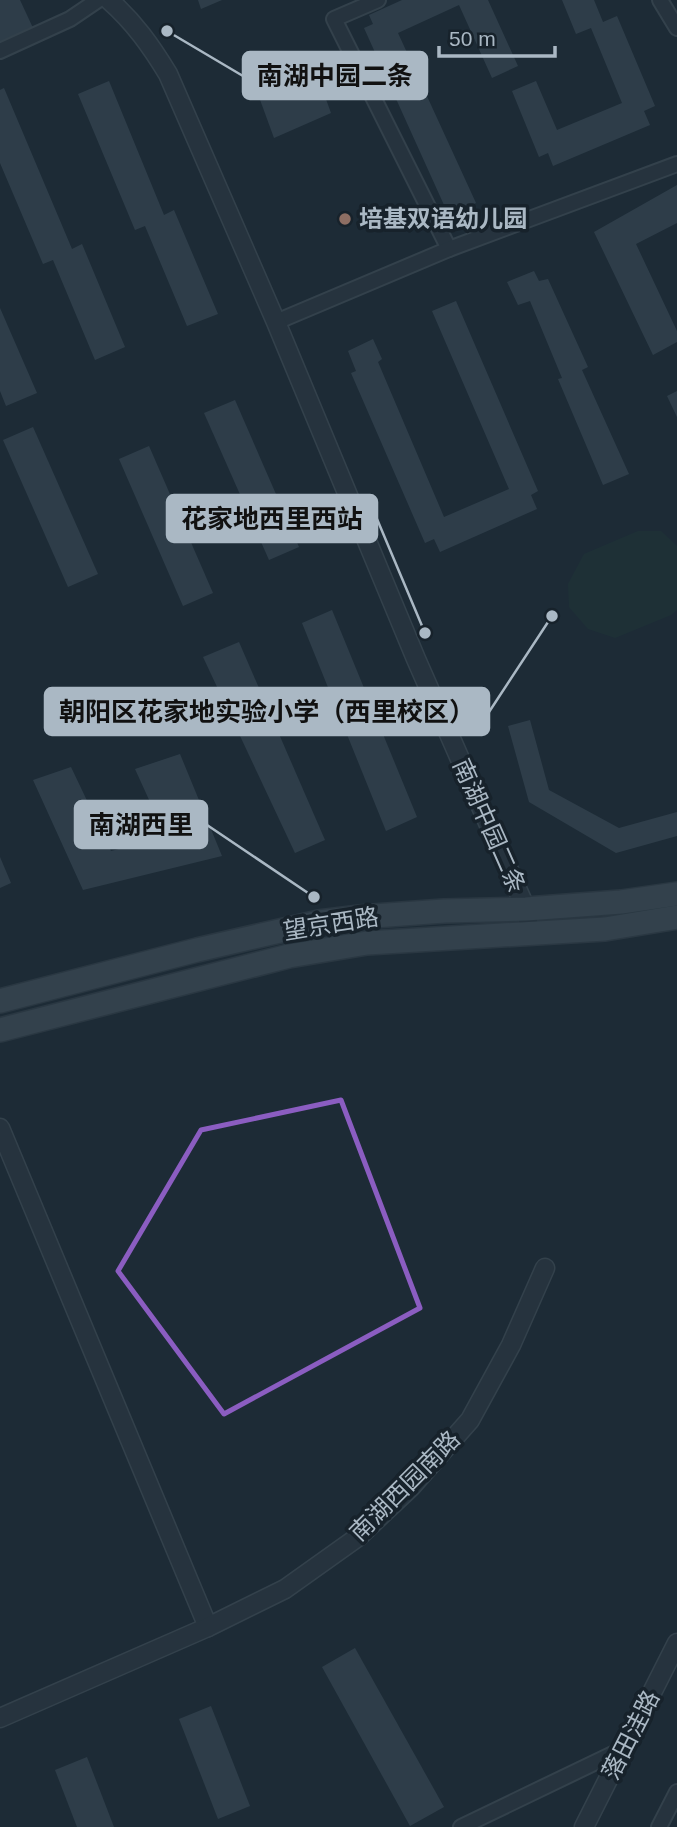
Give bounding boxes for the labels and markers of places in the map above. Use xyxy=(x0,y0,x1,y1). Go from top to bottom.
callout: 南湖中园二条 xyxy=(243,52,427,99)
place label: 培基双语幼儿园 xyxy=(359,205,527,232)
marker: 培基双语幼儿园 xyxy=(337,211,353,227)
callout: 花家地西里西站 xyxy=(167,495,377,542)
callout: 朝阳区花家地实验小学（西里校区） xyxy=(45,688,489,735)
callout: 南湖西里 xyxy=(75,801,207,848)

